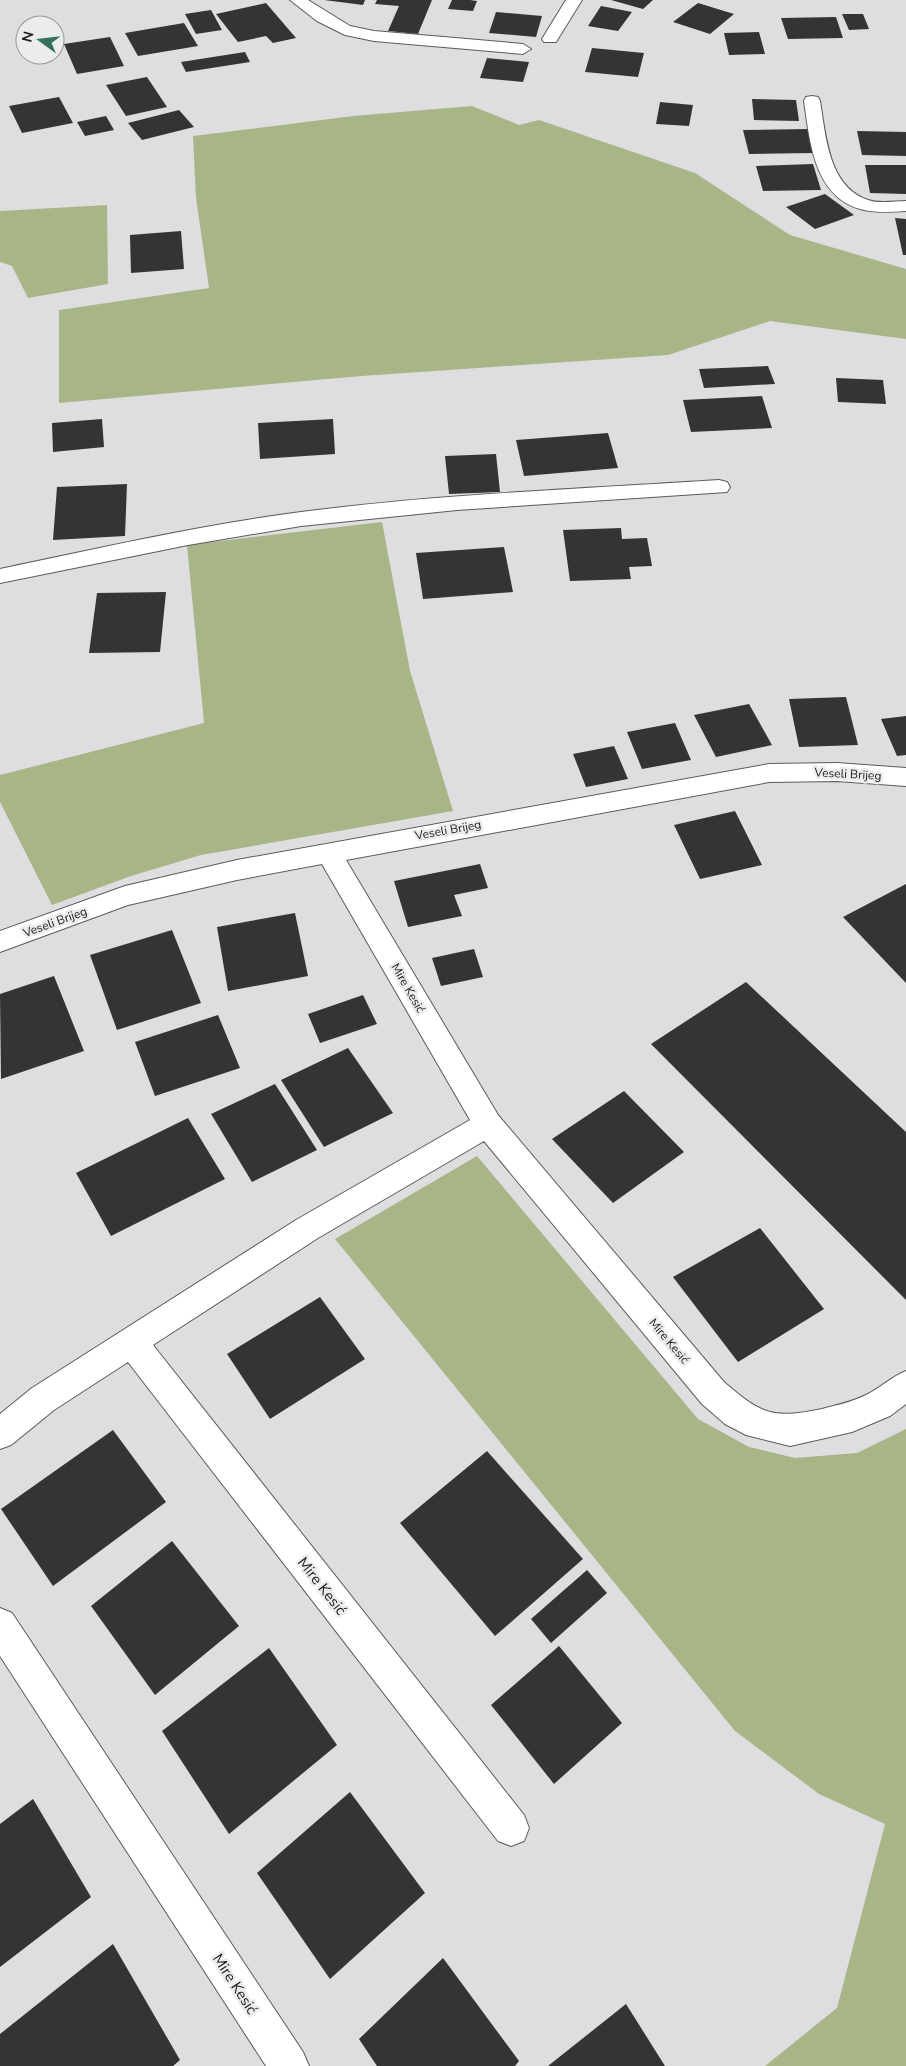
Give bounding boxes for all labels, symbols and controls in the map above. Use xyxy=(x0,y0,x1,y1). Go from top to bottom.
north arrow xyxy=(15,15,65,65)
text: N xyxy=(17,29,38,44)
street label: Veseli Brijeg xyxy=(813,764,882,784)
street label: Veseli Brijeg xyxy=(413,816,482,844)
street label: Veseli Brijeg xyxy=(20,903,89,941)
street label: Mire Kesić xyxy=(387,960,429,1016)
street label: Mire Kesić xyxy=(645,1315,693,1367)
street label: Mire Kesić xyxy=(293,1553,351,1619)
street label: Mire Kesić xyxy=(208,1950,262,2018)

